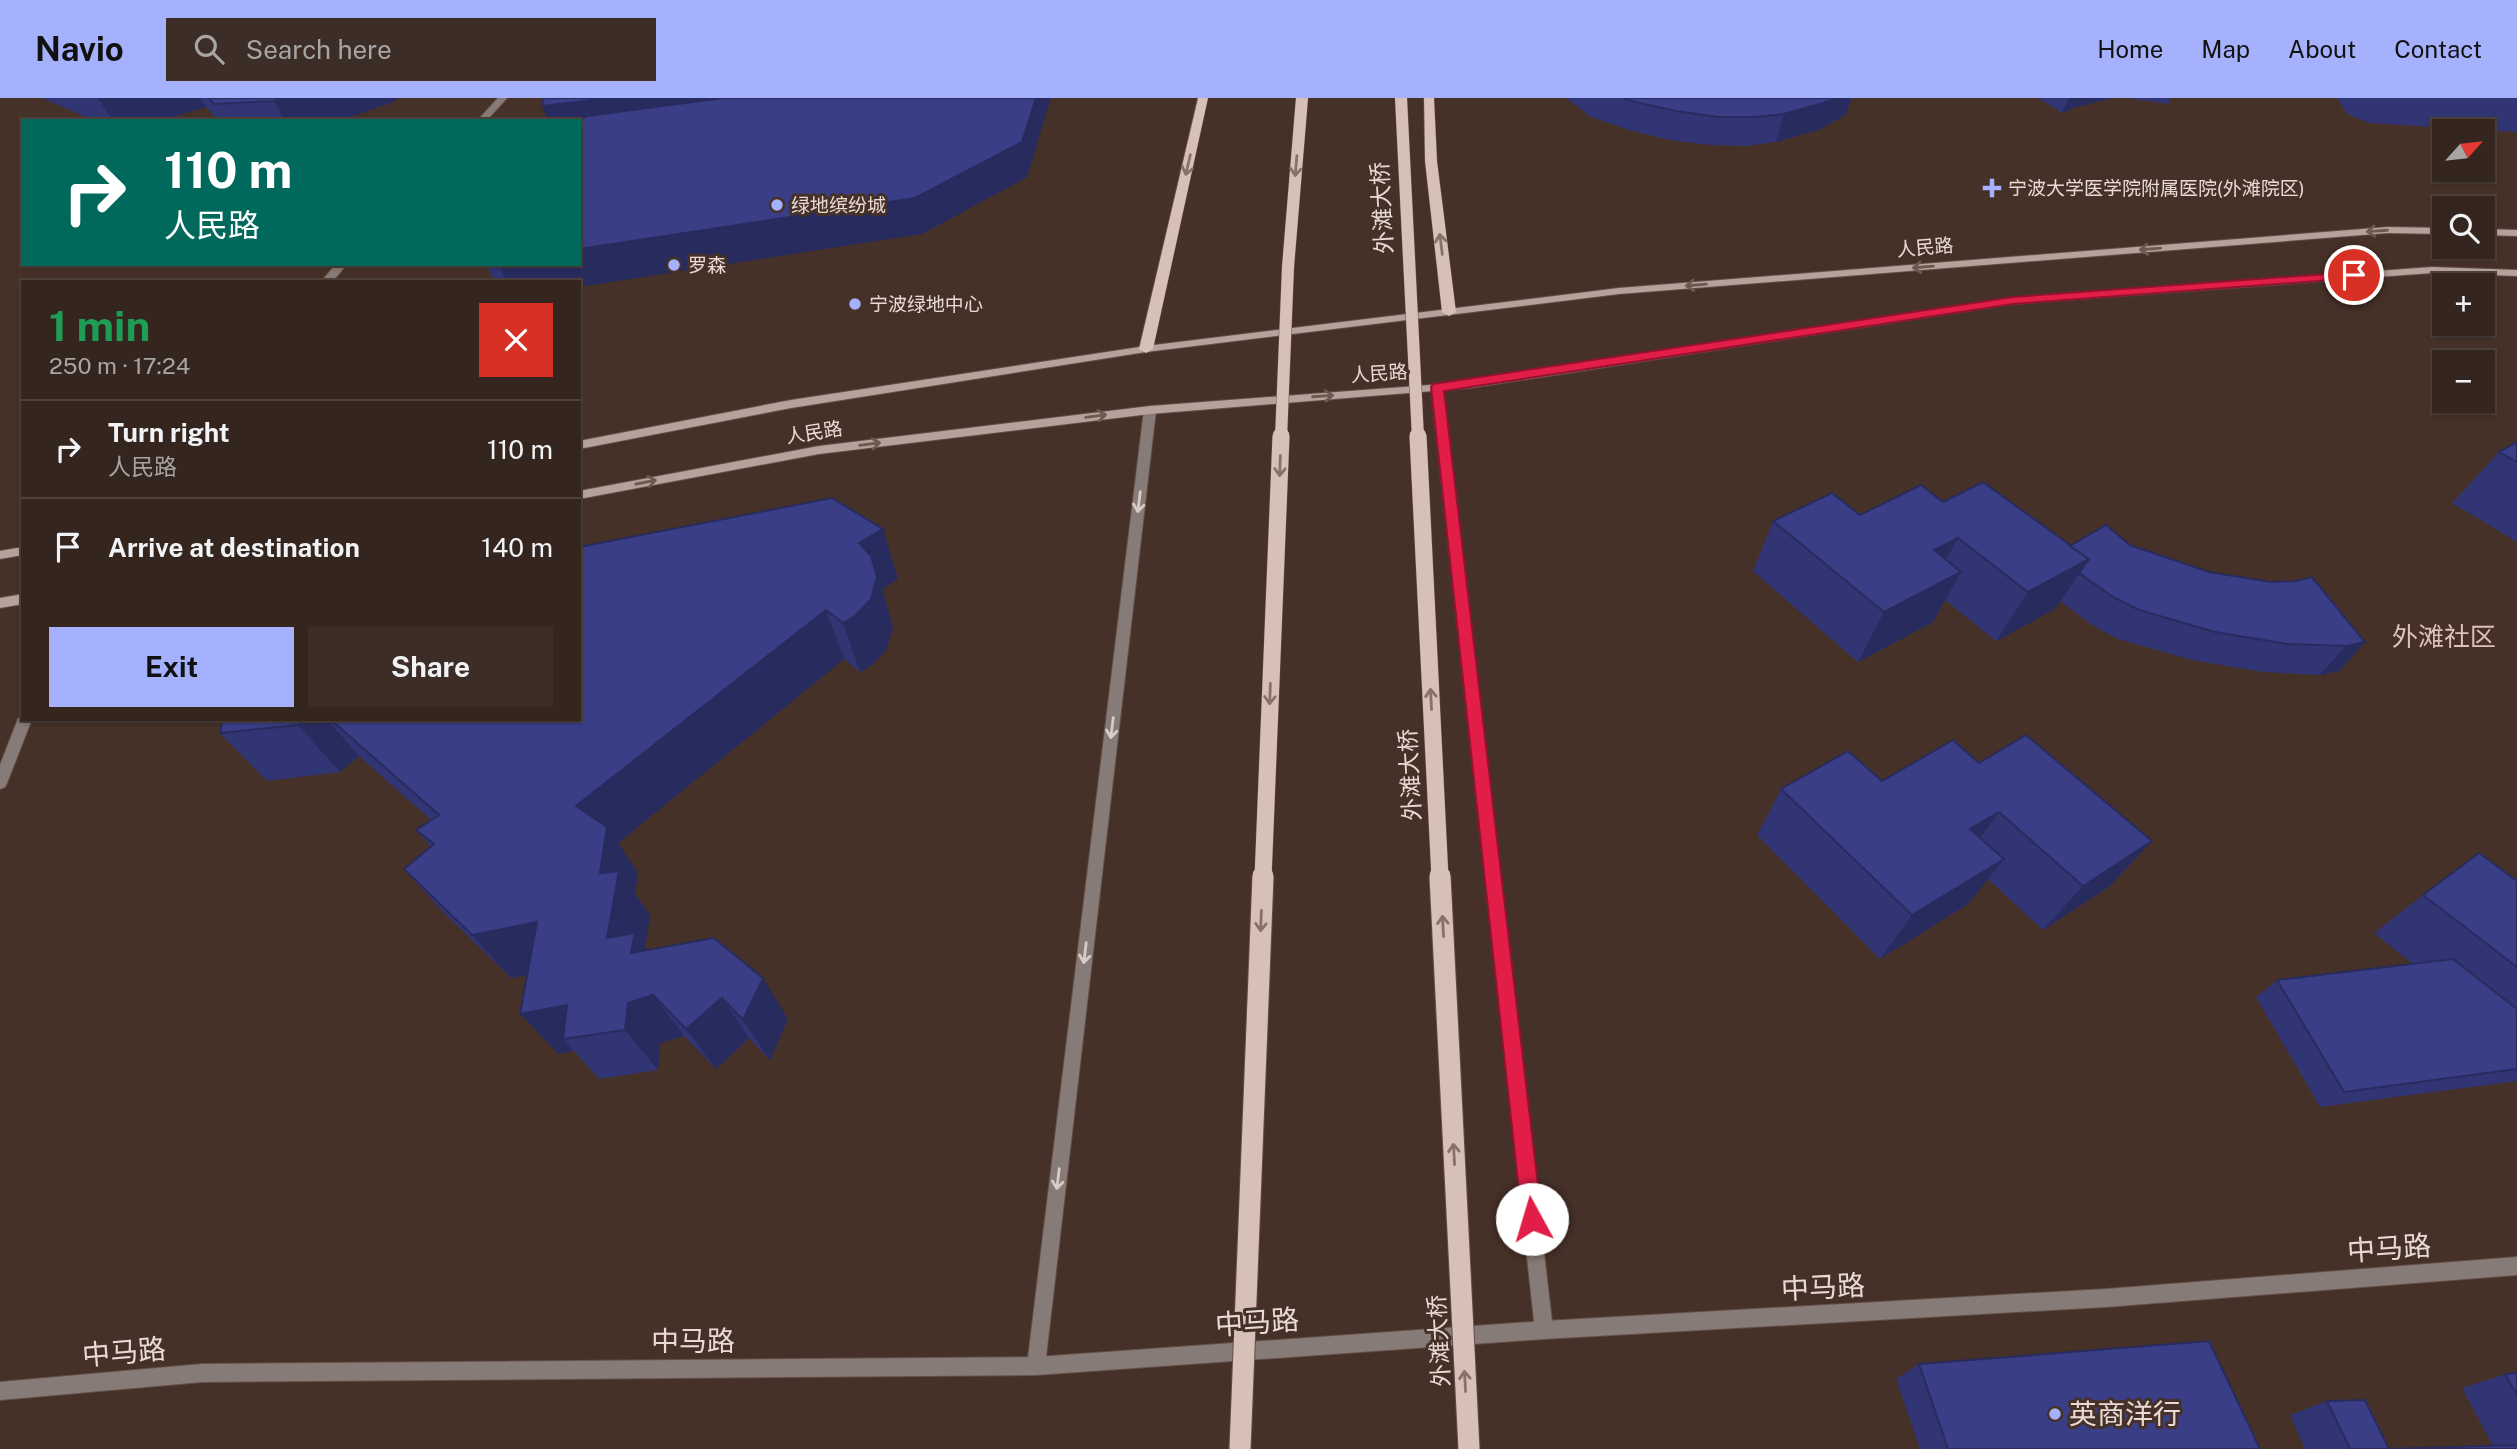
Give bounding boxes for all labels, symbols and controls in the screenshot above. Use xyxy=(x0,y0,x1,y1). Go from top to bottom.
search box xyxy=(166,18,656,81)
text: Navio xyxy=(35,30,124,68)
icon: search xyxy=(190,30,228,68)
text: Search here xyxy=(246,34,392,65)
text: Home xyxy=(2097,35,2163,63)
text: Map xyxy=(2201,35,2250,63)
text: About xyxy=(2288,35,2356,63)
text: Contact xyxy=(2394,35,2482,63)
north arrow xyxy=(2432,119,2496,182)
map controls xyxy=(2432,119,2495,413)
text: 110 m xyxy=(164,141,292,199)
icon: right xyxy=(49,147,140,238)
one-way arrow xyxy=(1181,153,1194,175)
one-way arrow xyxy=(1289,154,1302,177)
street label: 外滩大桥 xyxy=(1366,161,1397,255)
place label: 宁波大学医学院附属医院(外滩院区) xyxy=(2008,177,2305,199)
marker: 宁波大学医学院附属医院(外滩院区) xyxy=(1982,178,2002,198)
place label: 绿地缤纷城 xyxy=(791,194,886,216)
button: search xyxy=(2432,196,2495,259)
marker: 绿地缤纷城 xyxy=(769,197,785,213)
text: 人民路 xyxy=(164,207,260,244)
one-way arrow xyxy=(2366,225,2388,238)
one-way arrow xyxy=(1434,233,1447,256)
street label: 人民路 xyxy=(1896,234,1954,260)
one-way arrow xyxy=(2139,243,2162,256)
pin xyxy=(2324,245,2384,305)
place label: 罗森 xyxy=(688,254,726,276)
icon: arrive xyxy=(2335,256,2373,294)
marker: 罗森 xyxy=(666,257,682,273)
one-way arrow xyxy=(1912,261,1935,274)
button: + xyxy=(2432,273,2495,336)
one-way arrow xyxy=(1685,279,1708,292)
place label: 宁波绿地中心 xyxy=(869,293,983,315)
marker: 宁波绿地中心 xyxy=(847,296,863,312)
text: 1 min xyxy=(49,301,150,350)
button: close xyxy=(479,303,553,377)
button: − xyxy=(2432,350,2495,413)
text: 250 m · 17:24 xyxy=(49,352,190,379)
street label: 人民路 xyxy=(1350,360,1408,386)
one-way arrow xyxy=(1311,389,1334,402)
one-way arrow xyxy=(1084,410,1107,423)
text: Turn right xyxy=(108,417,230,448)
street label: 人民路 xyxy=(784,417,844,447)
icon: right xyxy=(49,430,87,468)
text: 110 m xyxy=(487,434,553,465)
one-way arrow xyxy=(859,437,881,450)
text: 人民路 xyxy=(108,453,177,480)
one-way arrow xyxy=(1273,455,1286,478)
one-way arrow xyxy=(634,475,657,488)
one-way arrow xyxy=(1132,490,1145,512)
icon: arrive xyxy=(49,528,87,566)
text: Arrive at destination xyxy=(108,532,360,563)
text: 140 m xyxy=(481,532,553,563)
district label: 外滩社区 xyxy=(2392,621,2496,652)
button: Exit xyxy=(49,627,294,707)
button: Share xyxy=(308,627,553,707)
one-way arrow xyxy=(1264,682,1277,705)
one-way arrow xyxy=(1425,688,1438,711)
one-way arrow xyxy=(1106,716,1119,738)
street label: 外滩大桥 xyxy=(1394,728,1425,822)
one-way arrow xyxy=(1255,909,1268,932)
one-way arrow xyxy=(1436,915,1449,938)
one-way arrow xyxy=(1079,942,1092,964)
one-way arrow xyxy=(1447,1143,1460,1165)
one-way arrow xyxy=(1052,1168,1065,1190)
position arrow xyxy=(1495,1182,1569,1256)
street label: 中马路 xyxy=(2346,1228,2432,1267)
street label: 中马路 xyxy=(1780,1268,1866,1305)
street label: 外滩大桥 xyxy=(1423,1294,1454,1388)
street label: 中马路 xyxy=(1214,1302,1300,1341)
street label: 中马路 xyxy=(651,1324,735,1357)
street label: 中马路 xyxy=(81,1331,167,1372)
one-way arrow xyxy=(1459,1370,1472,1393)
place label: 英商洋行 xyxy=(2069,1397,2181,1430)
marker: 英商洋行 xyxy=(2047,1406,2063,1422)

